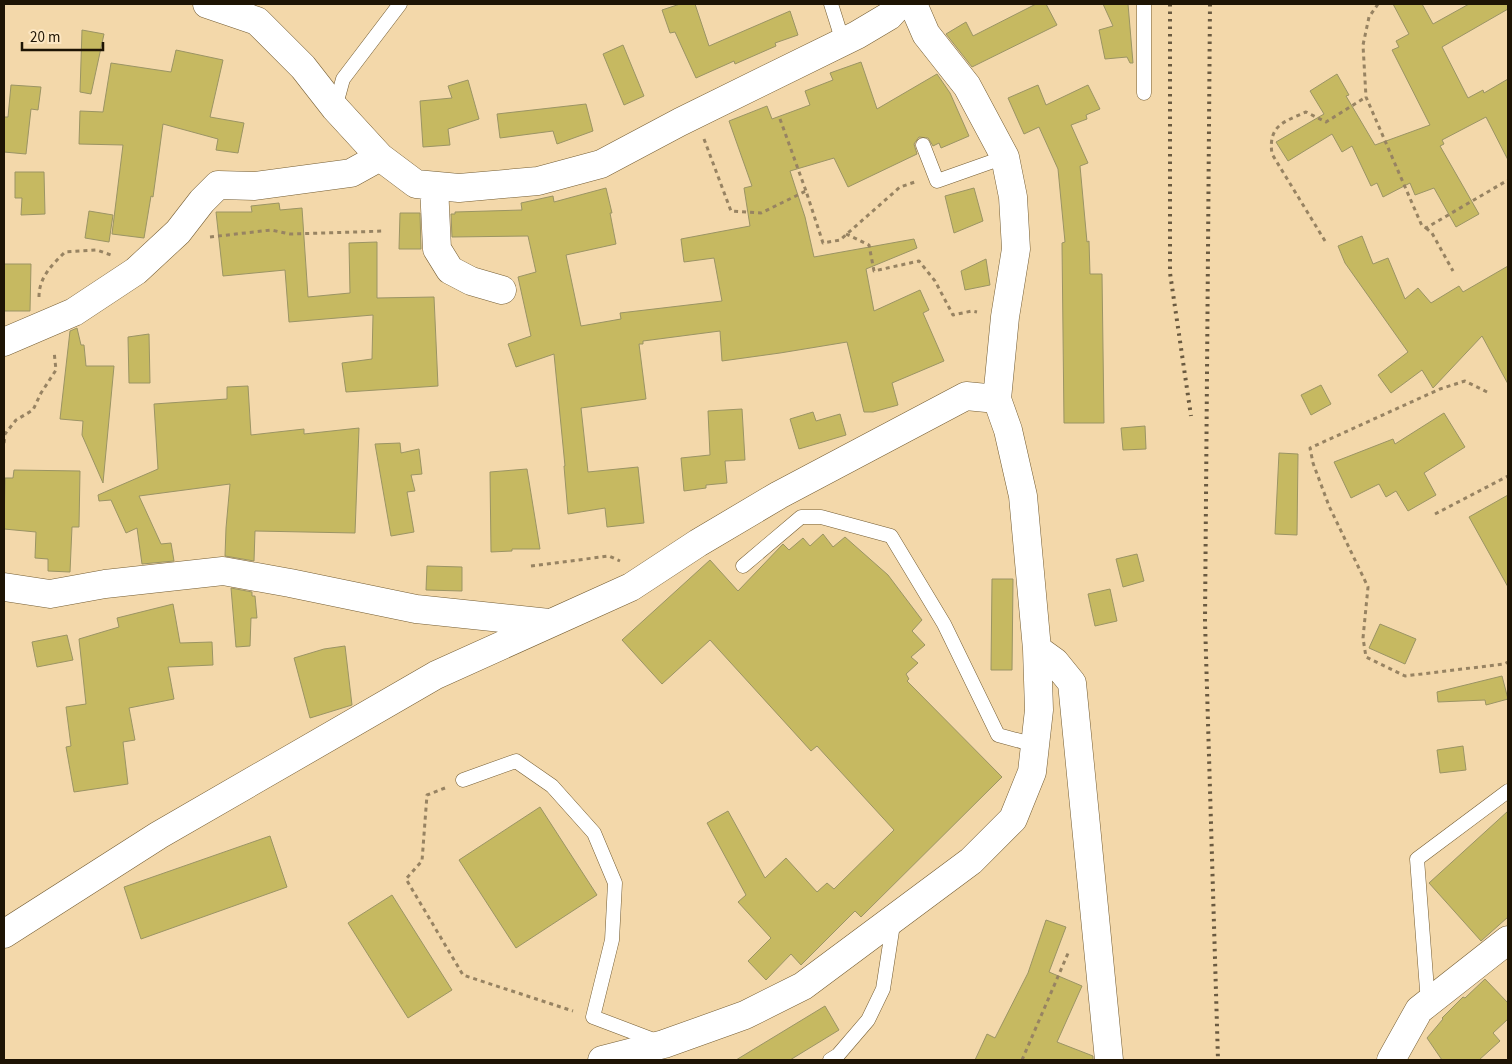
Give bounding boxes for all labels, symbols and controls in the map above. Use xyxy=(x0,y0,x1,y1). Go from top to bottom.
scale bar xyxy=(22,20,104,52)
text: 20 m xyxy=(30,27,60,48)

